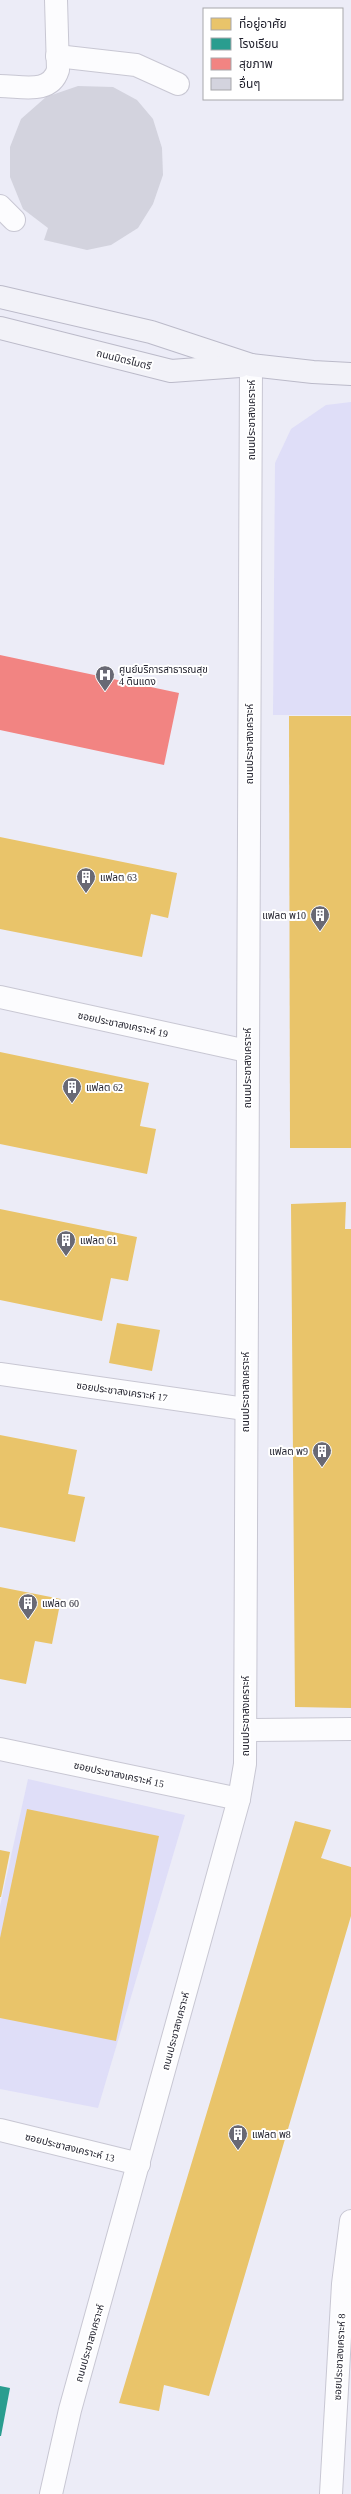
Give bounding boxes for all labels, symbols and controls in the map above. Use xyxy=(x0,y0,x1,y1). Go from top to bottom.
legend xyxy=(203,8,343,100)
text: ที่อยู่อาศัย xyxy=(239,15,287,31)
text: โรงเรียน xyxy=(239,37,279,51)
text: สุขภาพ xyxy=(239,57,273,71)
text: อื่นๆ xyxy=(239,75,260,91)
street label: ถนนมิตรไมตรี xyxy=(95,347,153,372)
street label: ถนนประชาสงเคราะห์ xyxy=(246,380,257,460)
hospital icon: ศูนย์บริการสาธารณสุข 4 ดินแดง xyxy=(94,664,116,692)
place label: ศูนย์บริการสาธารณสุข 4 ดินแดง xyxy=(119,664,208,687)
street label: ถนนประชาสงเคราะห์ xyxy=(244,704,255,784)
building icon: แฟลต 63 xyxy=(75,866,97,894)
place label: แฟลต 63 xyxy=(100,872,137,883)
building icon: แฟลต พ10 xyxy=(309,904,331,932)
place label: แฟลต พ10 xyxy=(262,910,306,921)
street label: ซอยประชาสงเคราะห์ 19 xyxy=(77,1010,169,1039)
street label: ถนนประชาสงเคราะห์ xyxy=(242,1028,253,1108)
building icon: แฟลต 62 xyxy=(61,1076,83,1104)
place label: แฟลต 62 xyxy=(86,1082,123,1093)
building icon: แฟลต 61 xyxy=(55,1229,77,1257)
place label: แฟลต 61 xyxy=(80,1235,117,1246)
street label: ถนนประชาสงเคราะห์ xyxy=(240,1352,251,1432)
street label: ซอยประชาสงเคราะห์ 17 xyxy=(76,1380,168,1403)
building icon: แฟลต พ9 xyxy=(311,1440,333,1468)
place label: แฟลต พ9 xyxy=(269,1446,308,1457)
building icon: แฟลต 60 xyxy=(17,1592,39,1620)
place label: แฟลต 60 xyxy=(42,1598,79,1609)
street label: ถนนประชาสงเคราะห์ xyxy=(240,1676,251,1756)
street label: ซอยประชาสงเคราะห์ 15 xyxy=(73,1760,165,1789)
street label: ถนนประชาสงเคราะห์ xyxy=(160,1991,191,2071)
building icon: แฟลต พ8 xyxy=(227,2123,249,2151)
place label: แฟลต พ8 xyxy=(252,2129,291,2140)
street label: ซอยประชาสงเคราะห์ 13 xyxy=(24,2131,116,2164)
street label: ถนนประชาสงเคราะห์ xyxy=(73,2303,106,2383)
street label: ซอยประชาสงเคราะห์ 8 xyxy=(332,2313,347,2401)

